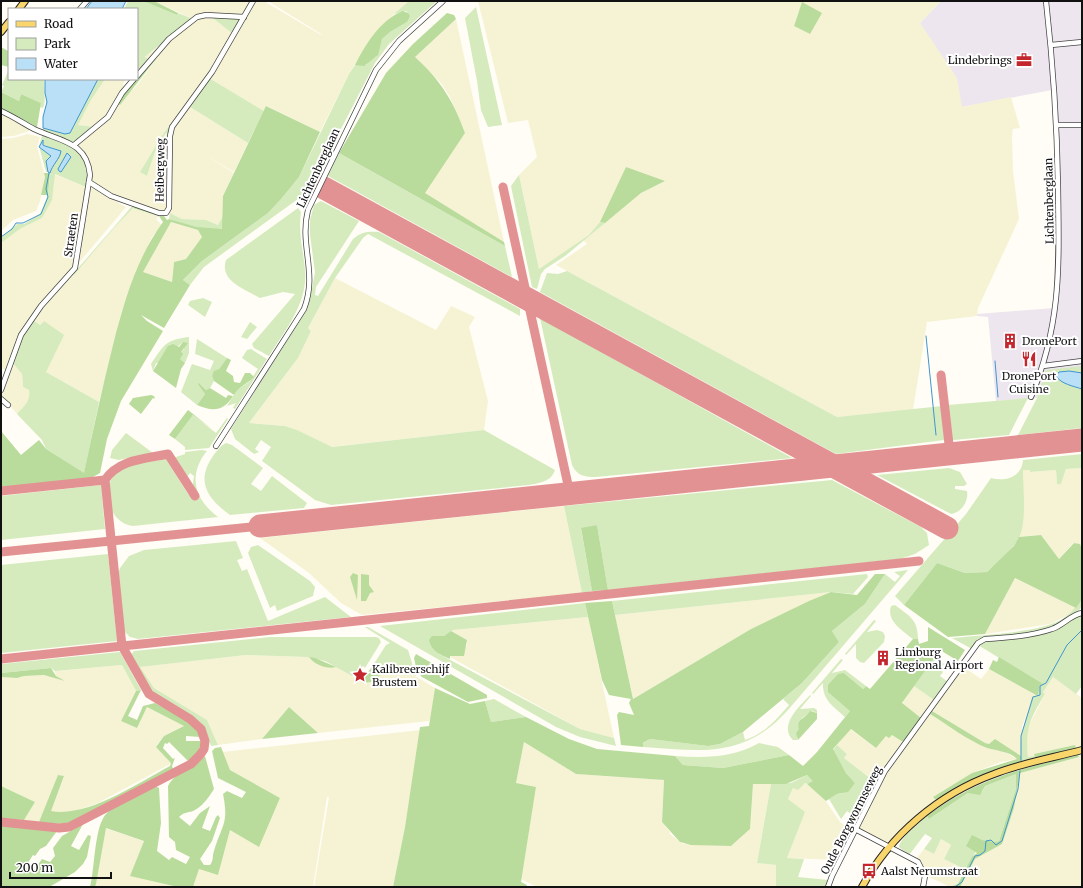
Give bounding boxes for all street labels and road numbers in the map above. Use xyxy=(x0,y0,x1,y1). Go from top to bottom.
street label: Lichtenberglaan xyxy=(293,125,343,210)
street label: Heibergweg xyxy=(152,138,168,202)
street label: Lichtenberglaan xyxy=(1041,157,1057,244)
street label: Straeten xyxy=(61,211,81,258)
street label: Oude Borgwormseweg xyxy=(817,763,885,877)

